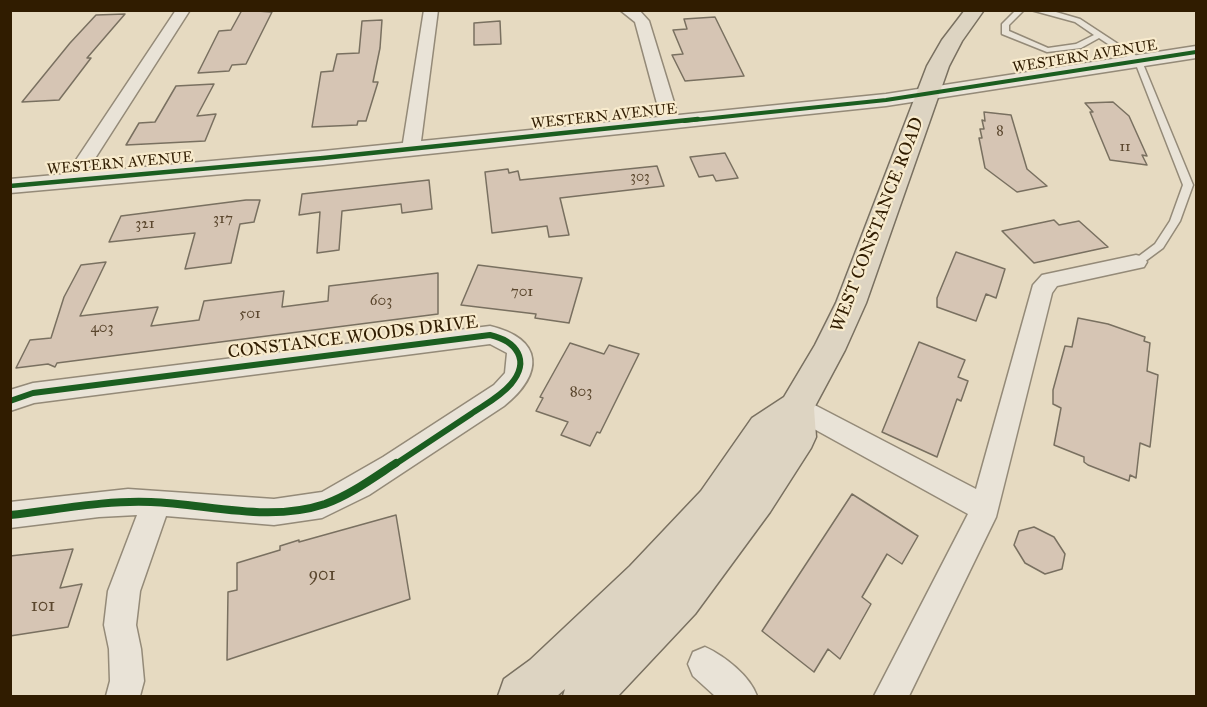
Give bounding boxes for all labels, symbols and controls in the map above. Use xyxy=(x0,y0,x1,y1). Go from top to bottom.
street label: WESTERN AVENUE xyxy=(1011,37,1159,77)
street label: WESTERN AVENUE xyxy=(530,100,678,134)
street label: WEST CONSTANCE ROAD xyxy=(827,115,929,335)
house number: 8 xyxy=(996,124,1004,140)
house number: 11 xyxy=(1119,140,1131,156)
street label: WESTERN AVENUE xyxy=(46,149,194,179)
house number: 303 xyxy=(630,170,650,186)
house number: 317 xyxy=(213,210,233,228)
house number: 321 xyxy=(135,215,155,233)
house number: 701 xyxy=(511,283,533,301)
house number: 603 xyxy=(370,292,392,310)
house number: 501 xyxy=(239,305,261,323)
street label: CONSTANCE WOODS DRIVE xyxy=(227,312,479,364)
house number: 403 xyxy=(90,319,114,337)
house number: 803 xyxy=(570,383,592,401)
house number: 901 xyxy=(308,565,336,587)
house number: 101 xyxy=(31,596,55,618)

